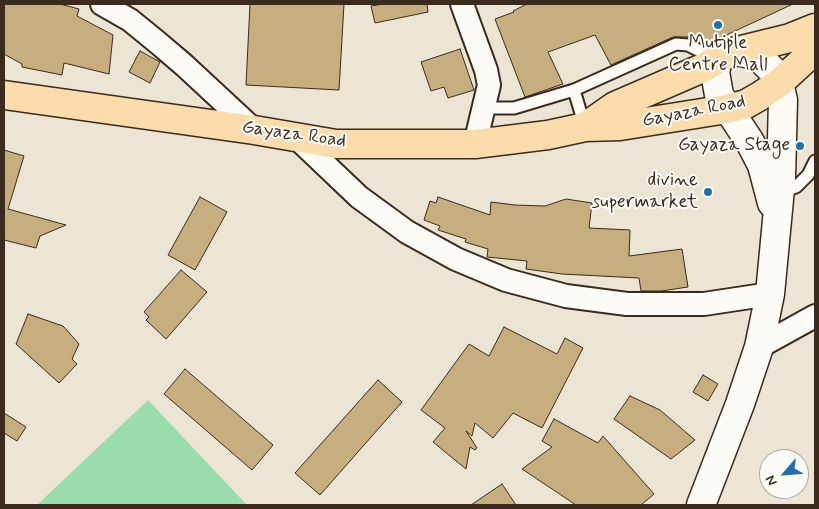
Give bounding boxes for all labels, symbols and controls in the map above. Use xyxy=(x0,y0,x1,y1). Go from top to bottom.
marker: Mutiple Centre Mall xyxy=(712,19,724,31)
place label: Mutiple Centre Mall xyxy=(669,33,767,77)
street label: Gayaza Road xyxy=(640,91,748,133)
street label: Gayaza Road xyxy=(241,116,347,154)
place label: Gayaza Stage xyxy=(678,135,790,157)
marker: Gayaza Stage xyxy=(794,140,806,152)
place label: divine supermarket xyxy=(592,170,698,214)
marker: divine supermarket xyxy=(702,186,714,198)
north arrow xyxy=(759,449,809,499)
text: N xyxy=(761,472,782,489)

